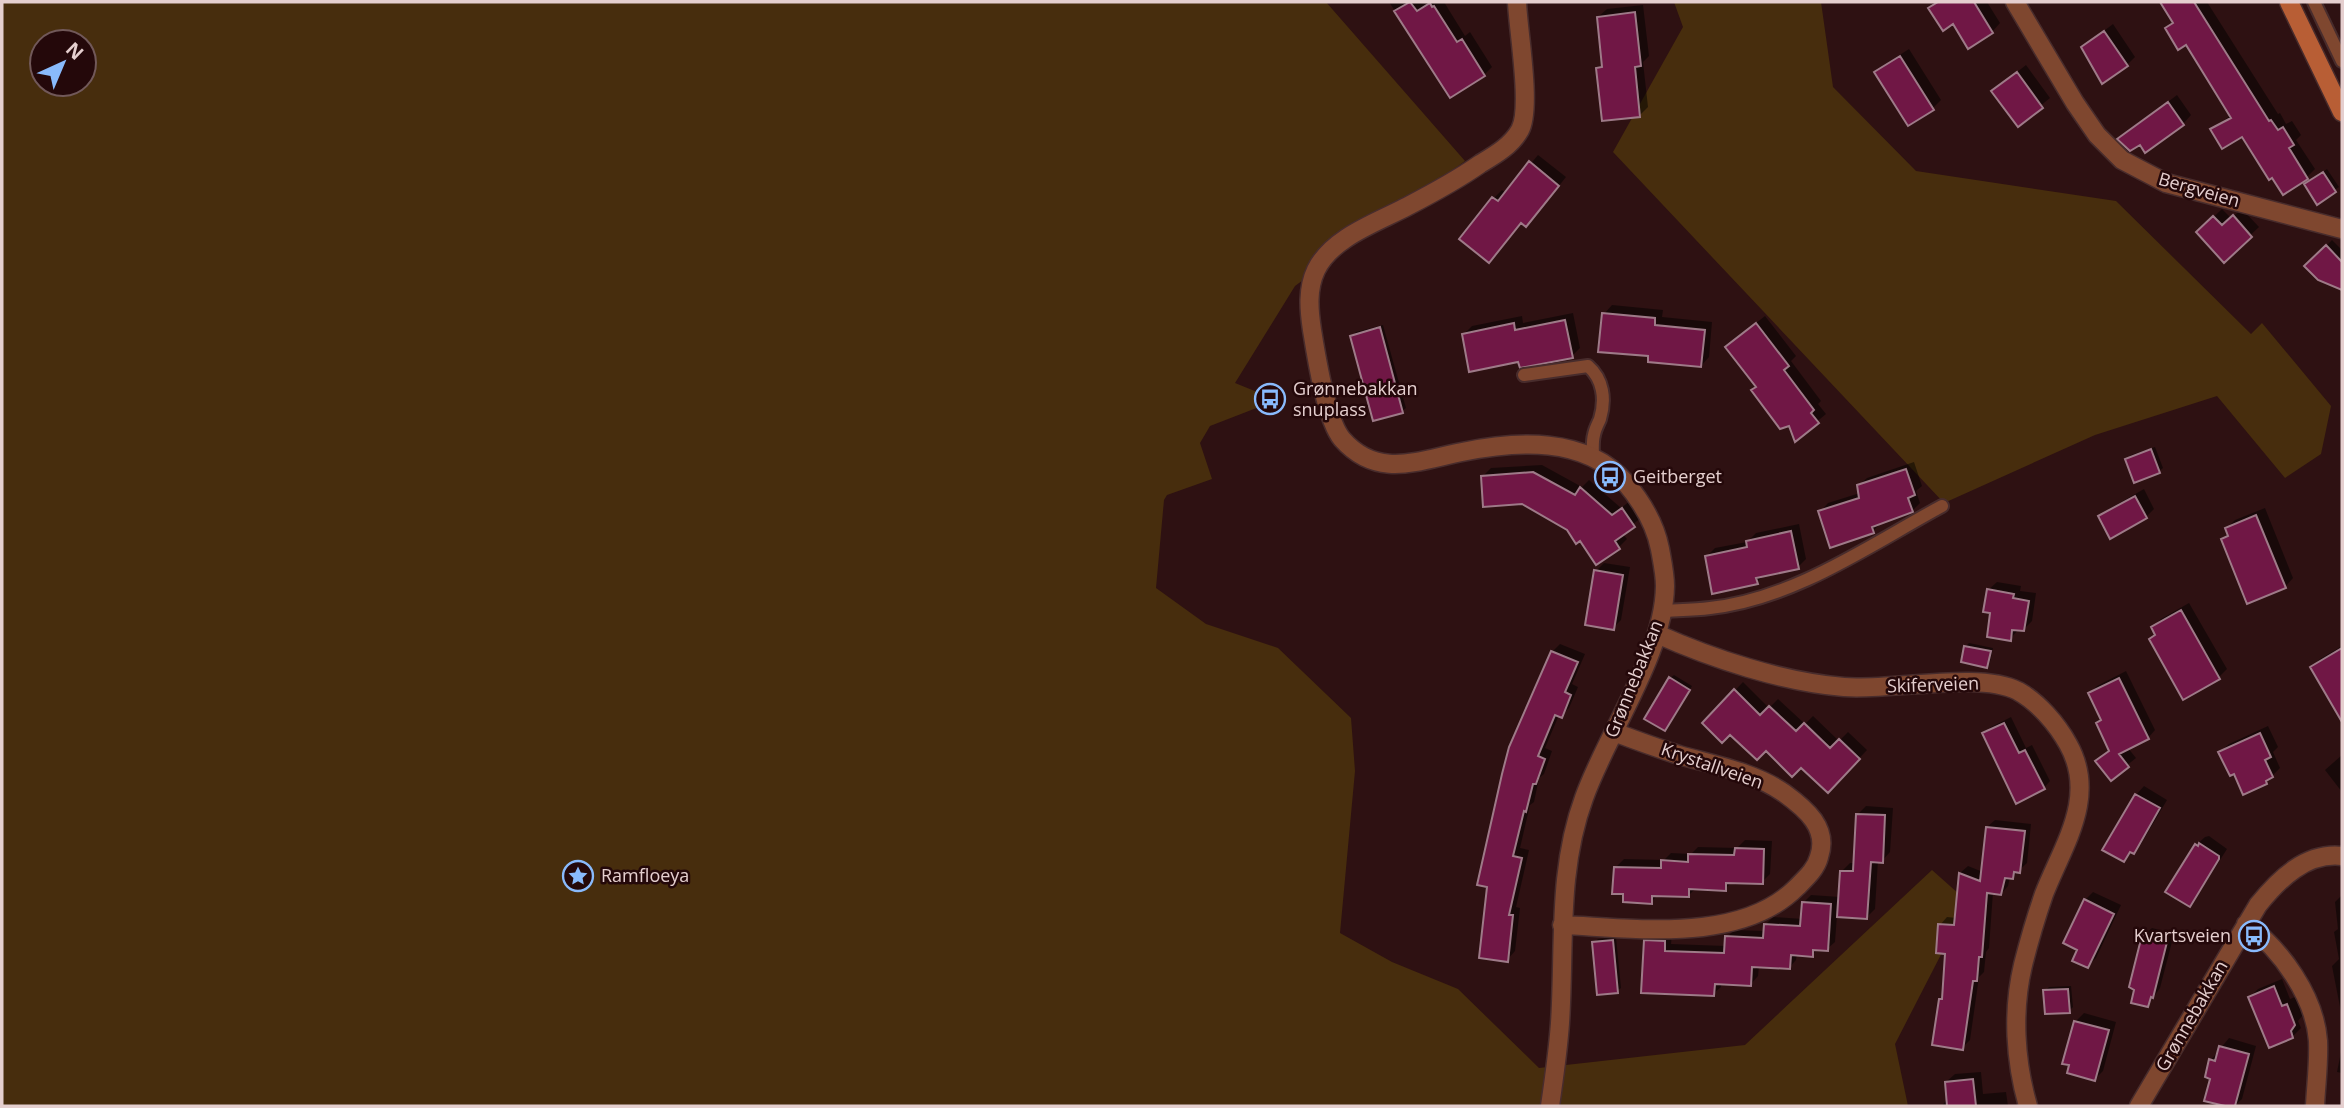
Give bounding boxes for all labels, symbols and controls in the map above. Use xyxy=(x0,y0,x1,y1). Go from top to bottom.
north arrow xyxy=(28,28,98,98)
text: N xyxy=(60,36,89,65)
street label: Bergveien xyxy=(2156,166,2243,212)
place label: Grønnebakkan snuplass xyxy=(1293,376,1417,421)
bus stop icon: Grønnebakkan snuplass xyxy=(1253,382,1287,416)
bus stop icon: Geitberget xyxy=(1593,460,1627,494)
place label: Geitberget xyxy=(1633,464,1722,488)
street label: Grønnebakkan xyxy=(1599,616,1668,741)
street label: Skiferveien xyxy=(1886,670,1979,698)
street label: Krystallveien xyxy=(1658,736,1766,794)
place icon: Ramfloeya xyxy=(561,859,595,893)
place label: Ramfloeya xyxy=(601,863,689,887)
bus stop icon: Kvartsveien xyxy=(2237,919,2271,953)
place label: Kvartsveien xyxy=(2134,923,2231,947)
street label: Grønnebakkan xyxy=(2150,956,2233,1075)

